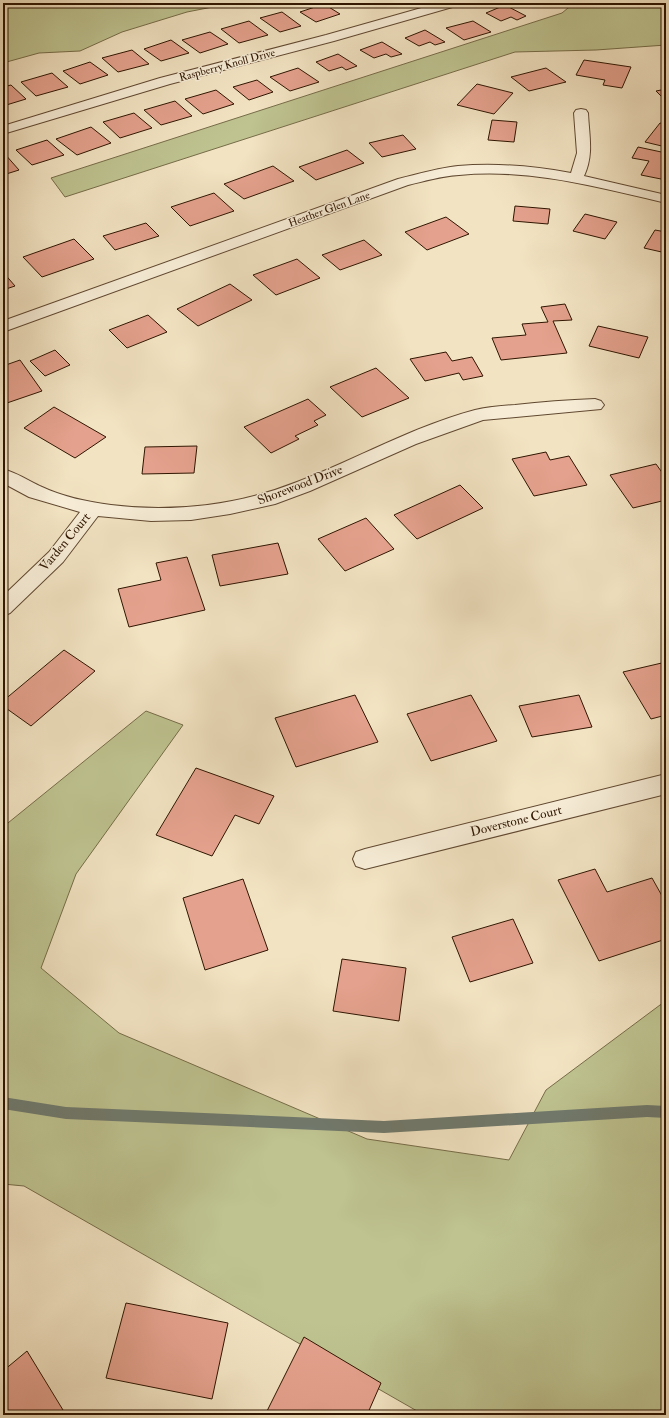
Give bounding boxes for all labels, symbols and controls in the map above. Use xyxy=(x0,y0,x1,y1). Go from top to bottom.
street label: Raspberry Knoll Drive xyxy=(178,46,277,85)
street label: Heather Glen Lane xyxy=(286,188,372,230)
street label: Shorewood Drive xyxy=(255,461,345,509)
street label: Varden Court xyxy=(36,510,94,574)
street label: Doverstone Court xyxy=(469,802,563,840)

